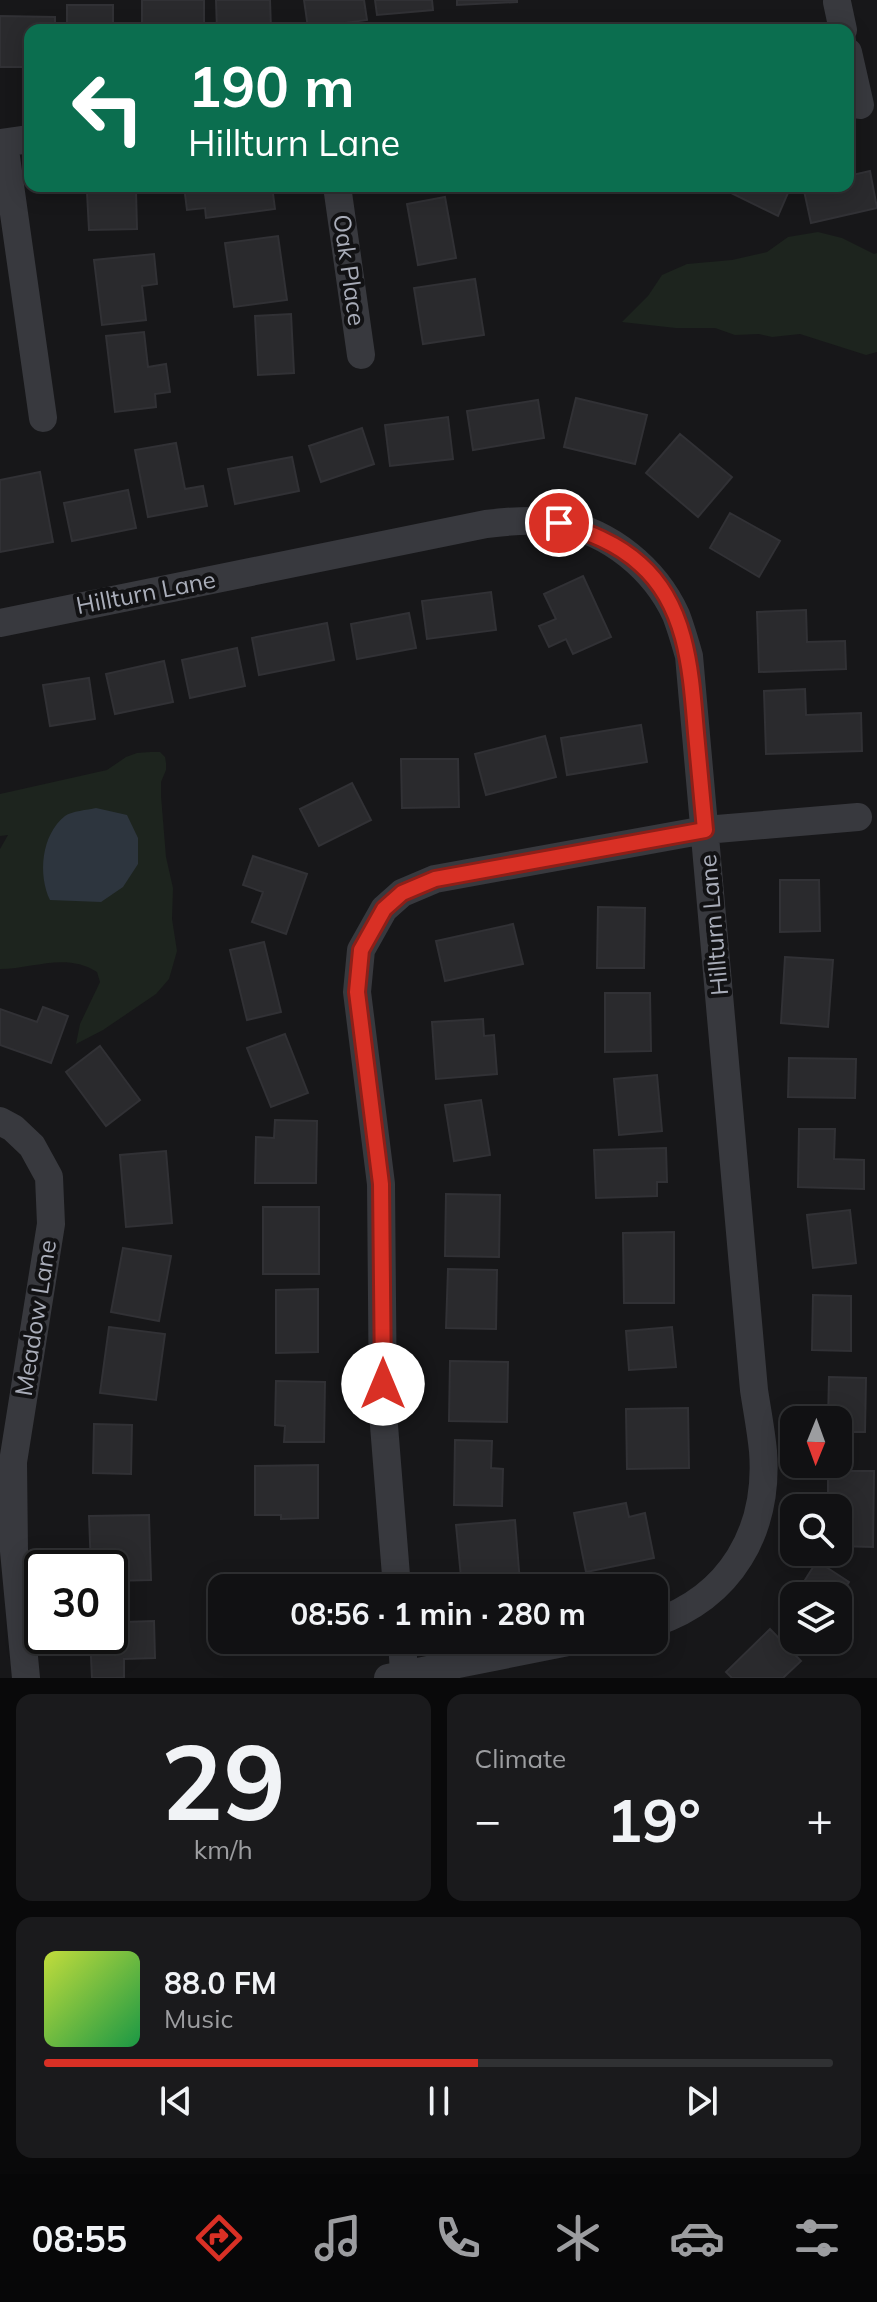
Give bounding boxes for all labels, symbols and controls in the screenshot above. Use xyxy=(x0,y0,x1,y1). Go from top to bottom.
text: 190 m xyxy=(188,51,355,121)
icon: left xyxy=(56,56,160,160)
text: Hillturn Lane xyxy=(188,120,400,165)
street label: Oak Place xyxy=(327,212,373,327)
pin xyxy=(525,489,593,557)
icon: arrive xyxy=(537,501,581,545)
street label: Hillturn Lane xyxy=(74,564,218,620)
street label: Hillturn Lane xyxy=(692,853,734,997)
street label: Meadow Lane xyxy=(8,1238,62,1398)
position arrow xyxy=(341,1342,425,1426)
north arrow xyxy=(780,1406,852,1478)
map controls xyxy=(780,1406,852,1654)
button: search xyxy=(780,1494,852,1566)
speed limit sign: 30 xyxy=(24,1550,128,1654)
button: layers xyxy=(780,1582,852,1654)
text: 08:56 · 1 min · 280 m xyxy=(290,1595,586,1633)
text: 29 xyxy=(161,1715,286,1846)
text: Climate xyxy=(475,1742,566,1775)
text: 19° xyxy=(606,1782,701,1857)
text: − xyxy=(475,1792,501,1847)
text: + xyxy=(807,1792,833,1847)
text: km/h xyxy=(194,1833,253,1866)
text: 88.0 FM xyxy=(164,1964,277,2002)
text: Music xyxy=(164,2002,233,2035)
icon: previous xyxy=(154,2079,198,2123)
icon: pause xyxy=(417,2079,461,2123)
icon: next xyxy=(680,2079,724,2123)
icon: directions xyxy=(191,2210,247,2266)
icon: music xyxy=(310,2210,366,2266)
icon: phone xyxy=(430,2210,486,2266)
icon: climate xyxy=(550,2210,606,2266)
icon: car xyxy=(669,2210,725,2266)
icon: filters xyxy=(789,2210,845,2266)
text: 08:55 xyxy=(32,2216,127,2261)

